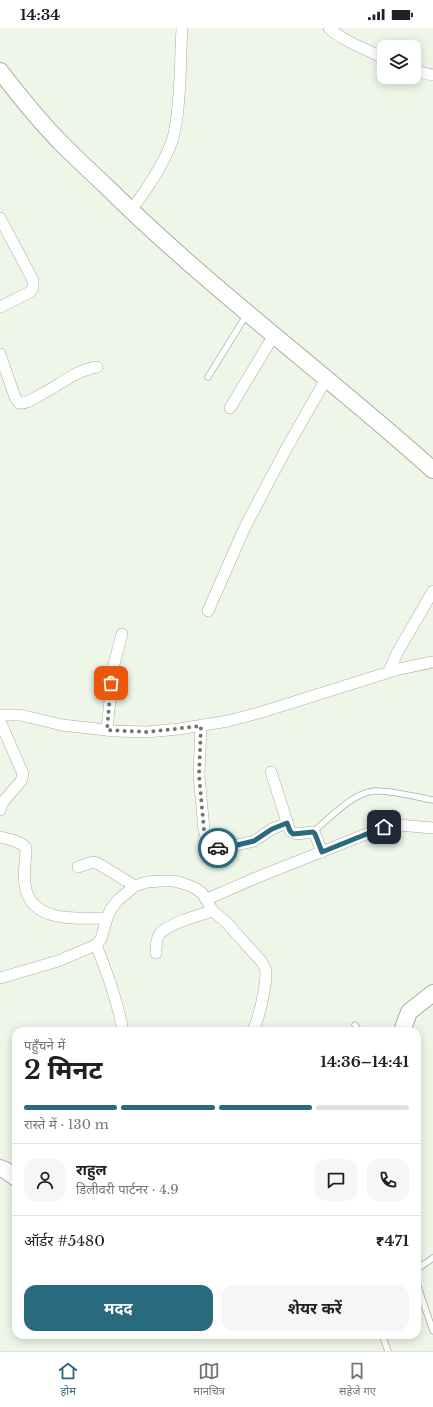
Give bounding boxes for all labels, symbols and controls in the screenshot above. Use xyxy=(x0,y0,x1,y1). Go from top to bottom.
text: 14:34 xyxy=(20,5,60,24)
map controls xyxy=(377,40,421,84)
button: layers xyxy=(377,40,421,84)
pin xyxy=(94,666,128,700)
icon: bag xyxy=(100,672,122,694)
pin xyxy=(367,810,401,844)
icon: home xyxy=(373,816,395,838)
courier xyxy=(198,828,238,868)
icon: car xyxy=(207,837,229,859)
text: पहुँचने में xyxy=(24,1037,65,1054)
text: 14:36–14:41 xyxy=(320,1052,409,1071)
text: 2 मिनट xyxy=(24,1054,102,1086)
text: रास्ते में · 130 m xyxy=(24,1116,109,1133)
button: person xyxy=(24,1159,66,1201)
button: chat xyxy=(315,1159,357,1201)
button: phone xyxy=(367,1159,409,1201)
text: राहुल xyxy=(76,1160,107,1179)
text: डिलीवरी पार्टनर · 4.9 xyxy=(76,1181,179,1198)
text: ऑर्डर #5480 xyxy=(24,1231,105,1250)
text: ₹471 xyxy=(376,1231,409,1250)
button: मदद xyxy=(24,1285,213,1331)
button: शेयर करें xyxy=(221,1285,409,1331)
tab: होम xyxy=(57,1360,79,1399)
tab: मानचित्र xyxy=(193,1360,225,1399)
tab: सहेजे गए xyxy=(339,1360,376,1399)

